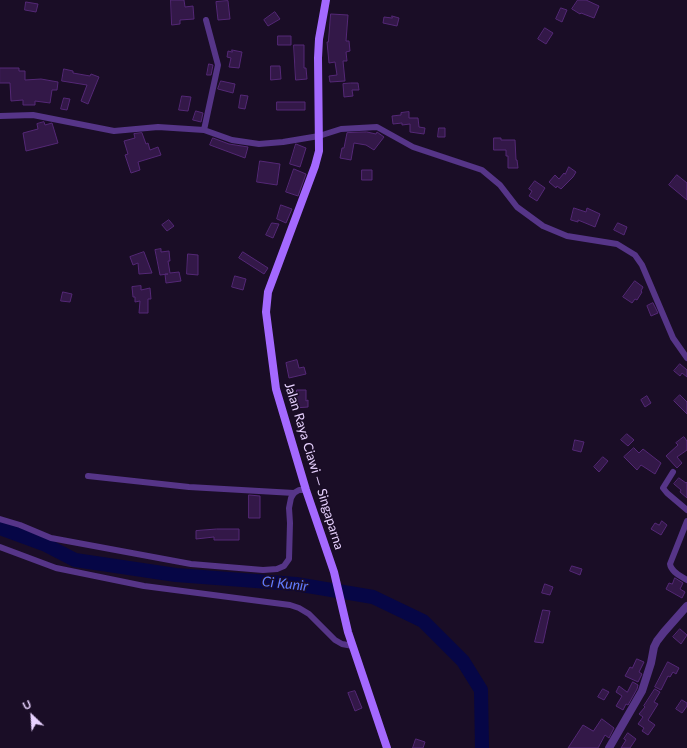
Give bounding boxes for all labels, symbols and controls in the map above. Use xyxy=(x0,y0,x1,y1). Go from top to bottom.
street label: Jalan Raya Ciawi — Singaparna xyxy=(281,381,347,551)
water label: Ci Kunir xyxy=(261,573,309,595)
north arrow xyxy=(12,696,52,736)
text: U xyxy=(20,697,33,712)

